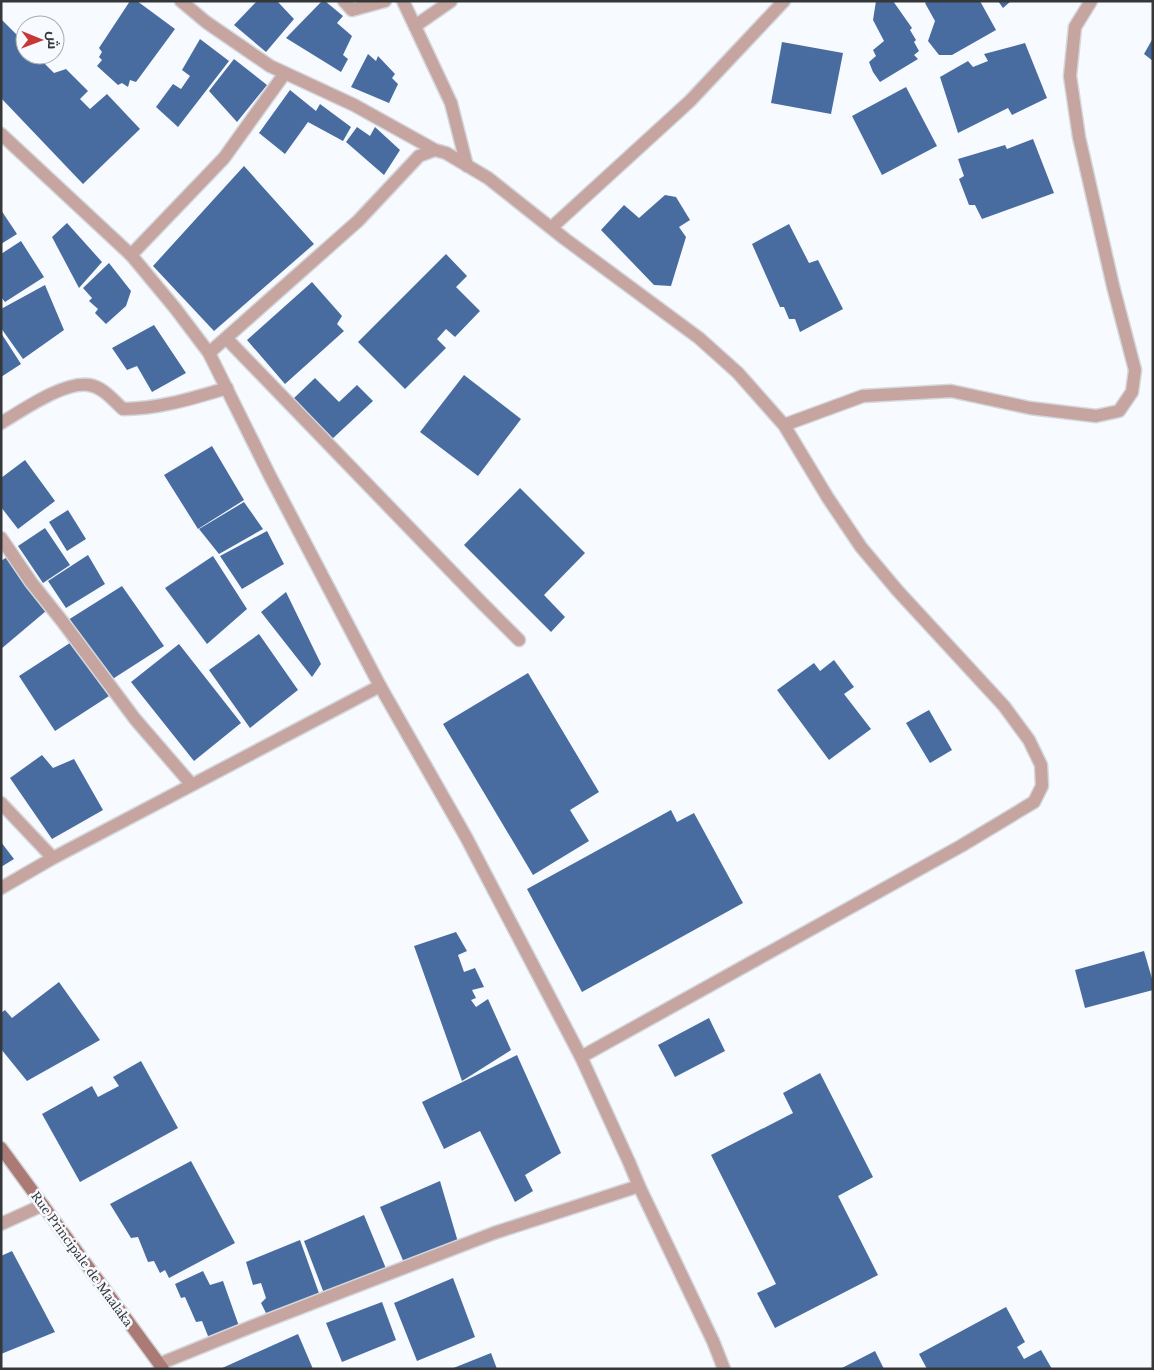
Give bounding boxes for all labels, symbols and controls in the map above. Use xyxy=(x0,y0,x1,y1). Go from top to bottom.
north arrow xyxy=(15,15,65,65)
text: ش xyxy=(44,31,62,49)
street label: Rue Principale de Maalaka xyxy=(28,1189,136,1330)

